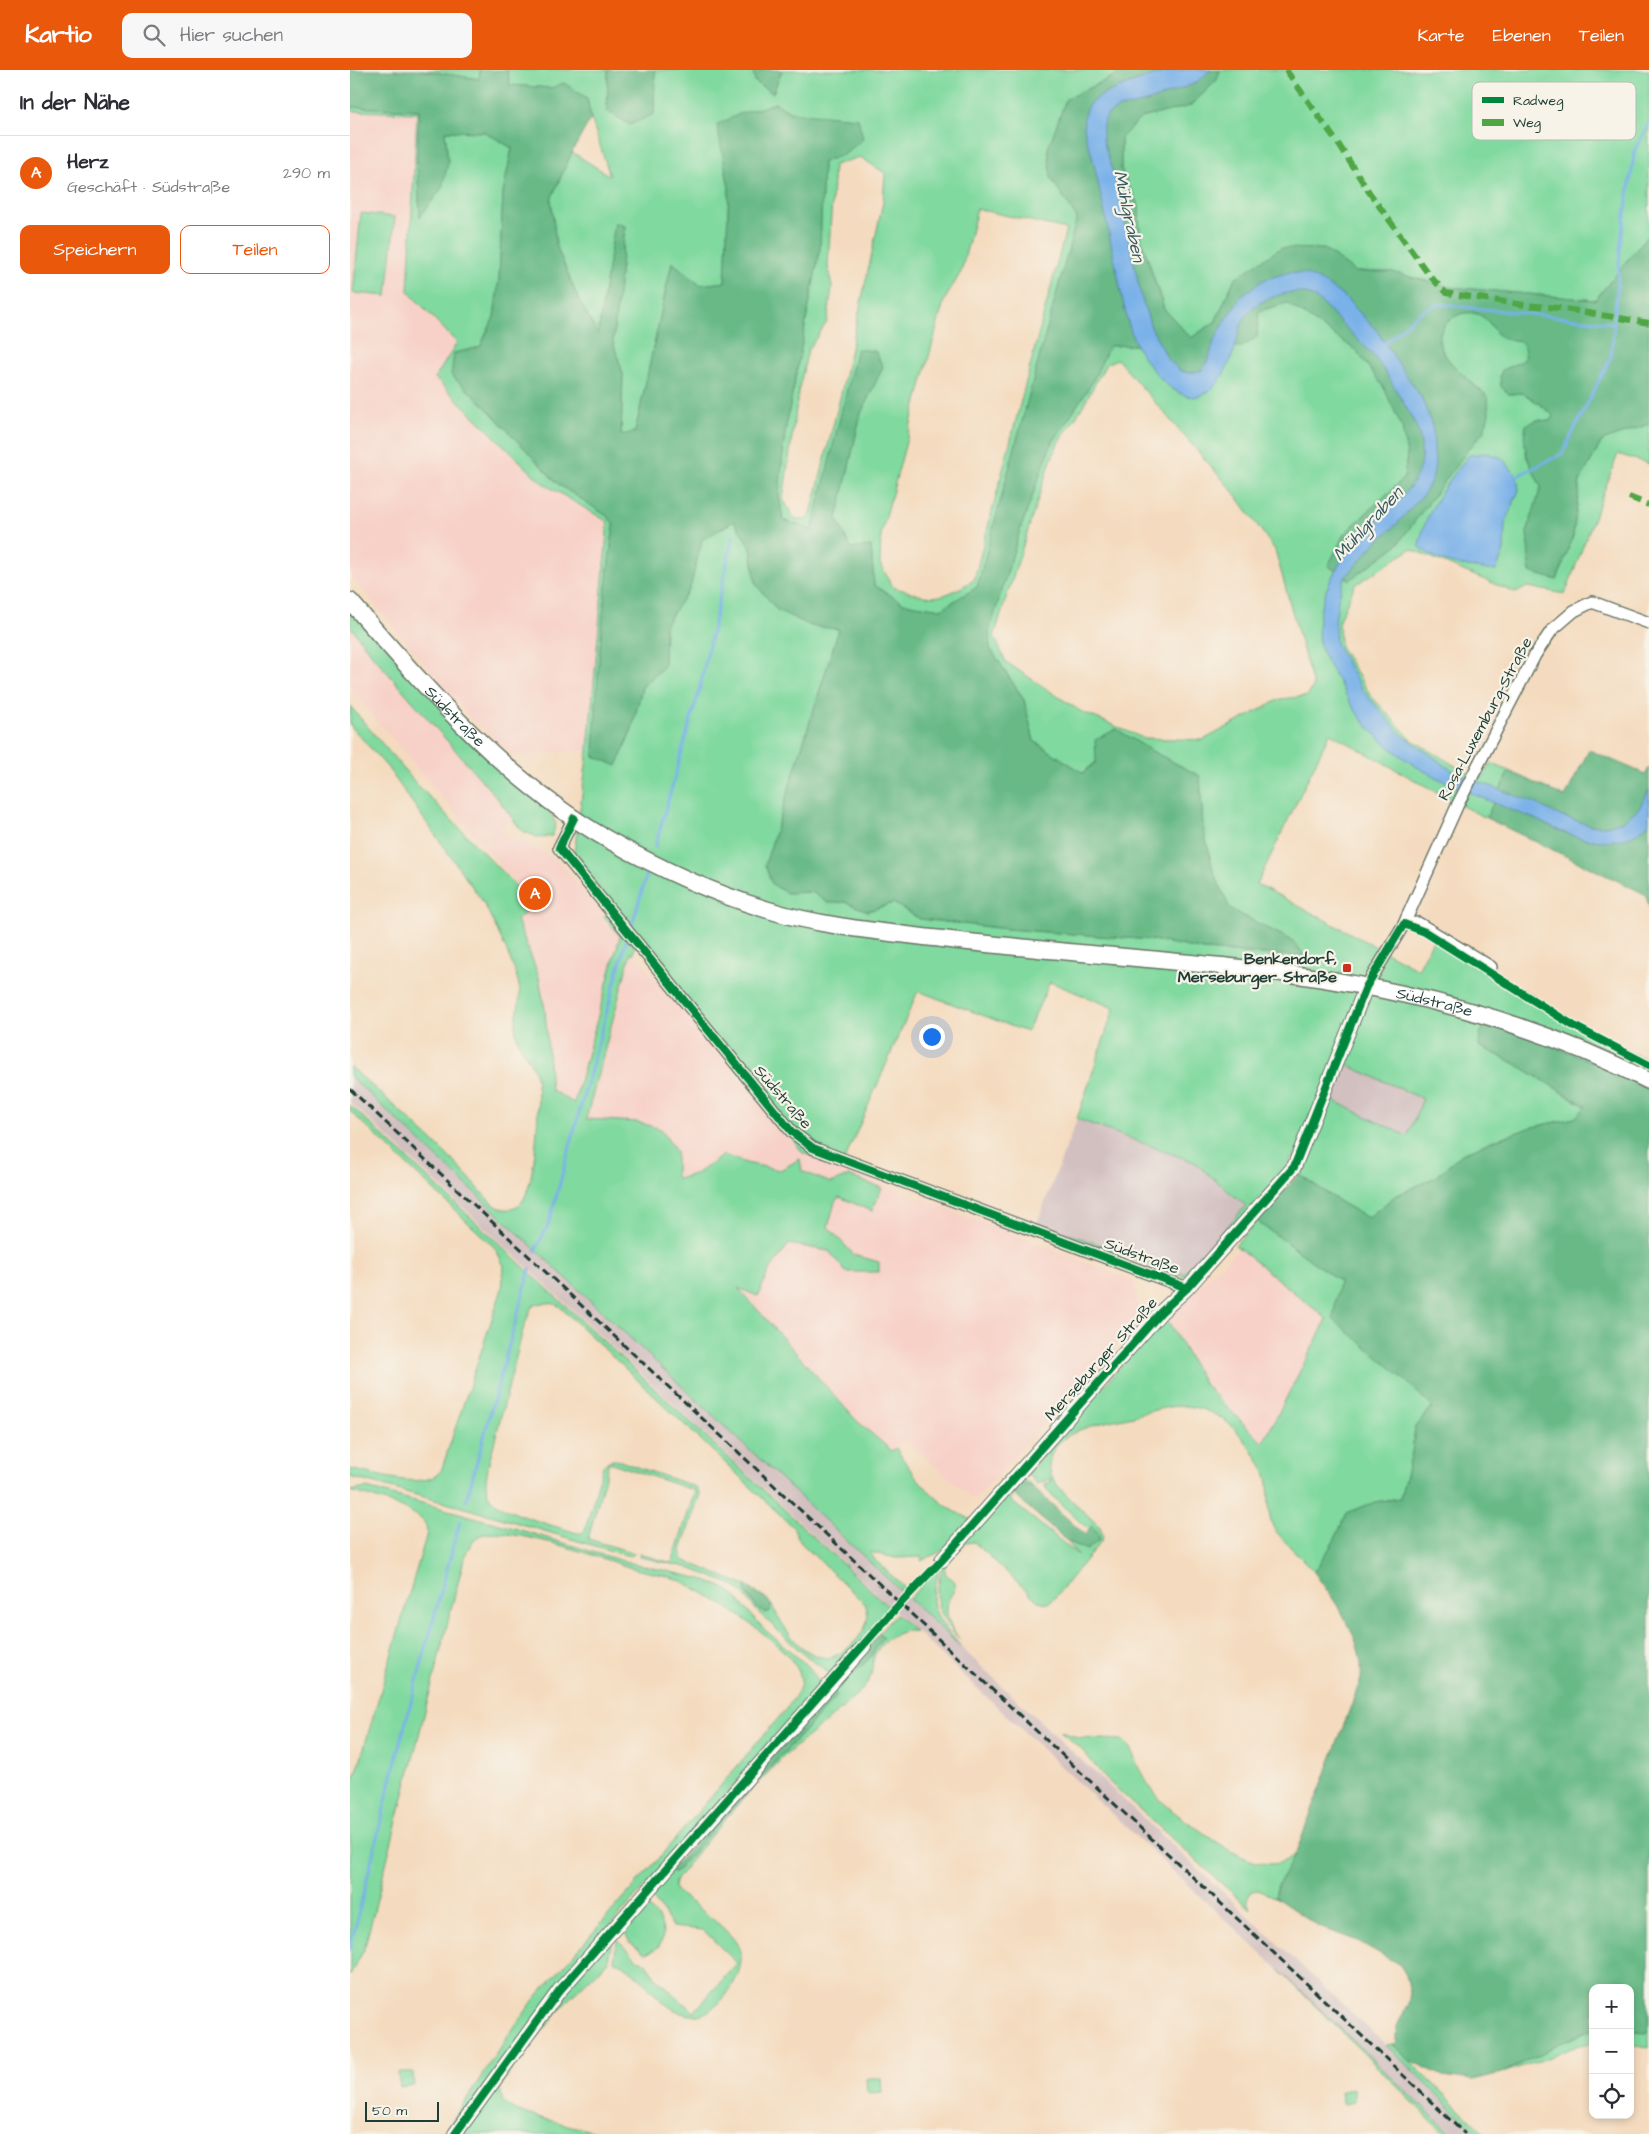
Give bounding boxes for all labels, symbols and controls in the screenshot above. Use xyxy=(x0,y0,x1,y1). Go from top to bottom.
search box xyxy=(122,13,472,58)
text: Kartio xyxy=(25,18,92,52)
icon: search xyxy=(140,21,168,49)
text: Hier suchen xyxy=(180,22,283,49)
text: Karte xyxy=(1417,23,1465,48)
text: Ebenen xyxy=(1493,23,1551,48)
text: Teilen xyxy=(1579,23,1624,48)
legend xyxy=(1472,82,1636,140)
text: In der Nähe xyxy=(20,88,130,117)
text: Radweg xyxy=(1513,91,1563,111)
text: Weg xyxy=(1513,113,1541,133)
text: Herz xyxy=(67,149,109,176)
text: A xyxy=(31,162,41,184)
text: 290 m xyxy=(283,162,330,184)
water label: Mühlgraben xyxy=(1106,168,1151,266)
text: Geschäft · Südstraße xyxy=(67,176,230,198)
button: Speichern xyxy=(20,225,170,274)
button: Teilen xyxy=(180,225,330,274)
water label: Mühlgraben xyxy=(1327,480,1411,567)
street label: Rosa-Luxemburg-Straße xyxy=(1432,633,1539,805)
street label: Südstraße xyxy=(420,681,490,752)
pin: A xyxy=(519,875,551,913)
place label: Benkendorf, Merseburger Straße xyxy=(1178,948,1337,990)
marker: Benkendorf, Merseburger Straße xyxy=(1341,962,1353,974)
street label: Südstraße xyxy=(1394,982,1476,1023)
your location xyxy=(919,1024,945,1050)
street label: Südstraße xyxy=(749,1060,817,1134)
street label: Südstraße xyxy=(1102,1232,1183,1280)
street label: Merseburger Straße xyxy=(1040,1292,1163,1426)
map controls xyxy=(1589,1984,1634,2119)
button: + xyxy=(1589,1984,1634,2029)
button: − xyxy=(1589,2029,1634,2074)
button: locate xyxy=(1589,2074,1634,2119)
scale bar xyxy=(365,2099,439,2122)
text: 50 m xyxy=(372,2101,407,2121)

